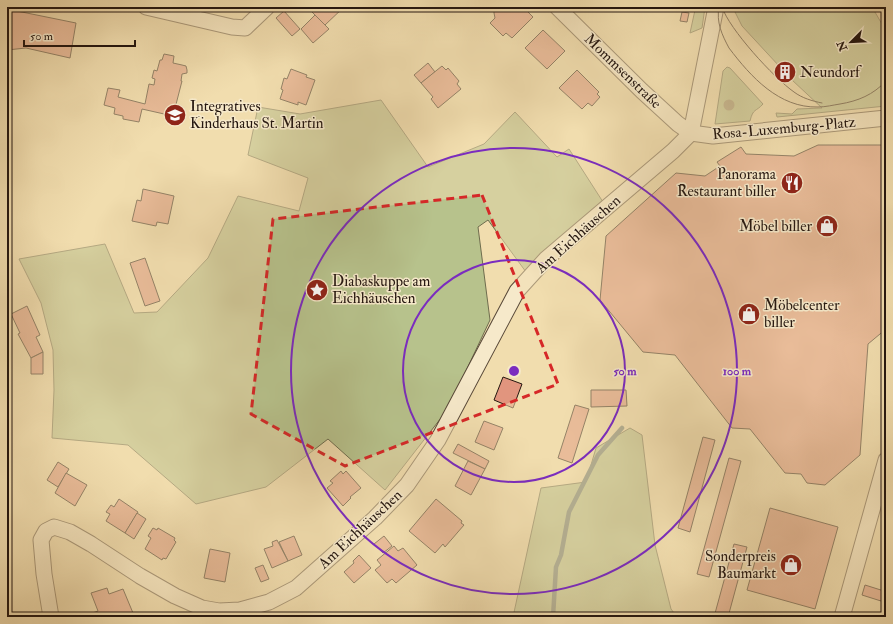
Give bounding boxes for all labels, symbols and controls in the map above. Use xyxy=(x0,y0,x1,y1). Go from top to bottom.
scale bar xyxy=(24,22,135,48)
north arrow xyxy=(831,22,871,62)
text: 50 m xyxy=(30,29,54,44)
street label: Mommsenstraße xyxy=(580,30,665,113)
text: N xyxy=(834,38,851,54)
building icon: Neundorf xyxy=(772,59,798,85)
place label: Neundorf xyxy=(800,63,862,82)
place label: Integratives Kinderhaus St. Martin xyxy=(190,97,324,133)
school or university icon: Integratives Kinderhaus St. Martin xyxy=(162,102,188,128)
street label: Rosa-Luxemburg-Platz xyxy=(712,113,856,144)
place label: Panorama Restaurant biller xyxy=(677,165,777,201)
restaurant icon: Panorama Restaurant biller xyxy=(779,170,805,196)
street label: Am Eichhäuschen xyxy=(531,191,625,278)
shop icon: Möbel biller xyxy=(814,213,840,239)
place label: Möbel biller xyxy=(739,217,812,236)
place label: Diabaskuppe am Eichhäuschen xyxy=(332,272,431,308)
place icon: Diabaskuppe am Eichhäuschen xyxy=(304,277,330,303)
place label: Möbelcenter biller xyxy=(764,296,840,332)
shop icon: Möbelcenter biller xyxy=(736,301,762,327)
centre of rings xyxy=(507,364,521,378)
text: 50 m xyxy=(613,364,637,379)
text: 100 m xyxy=(723,364,752,379)
street label: Am Eichhäuschen xyxy=(314,485,406,574)
place label: Sonderpreis Baumarkt xyxy=(705,547,776,583)
shop icon: Sonderpreis Baumarkt xyxy=(778,552,804,578)

